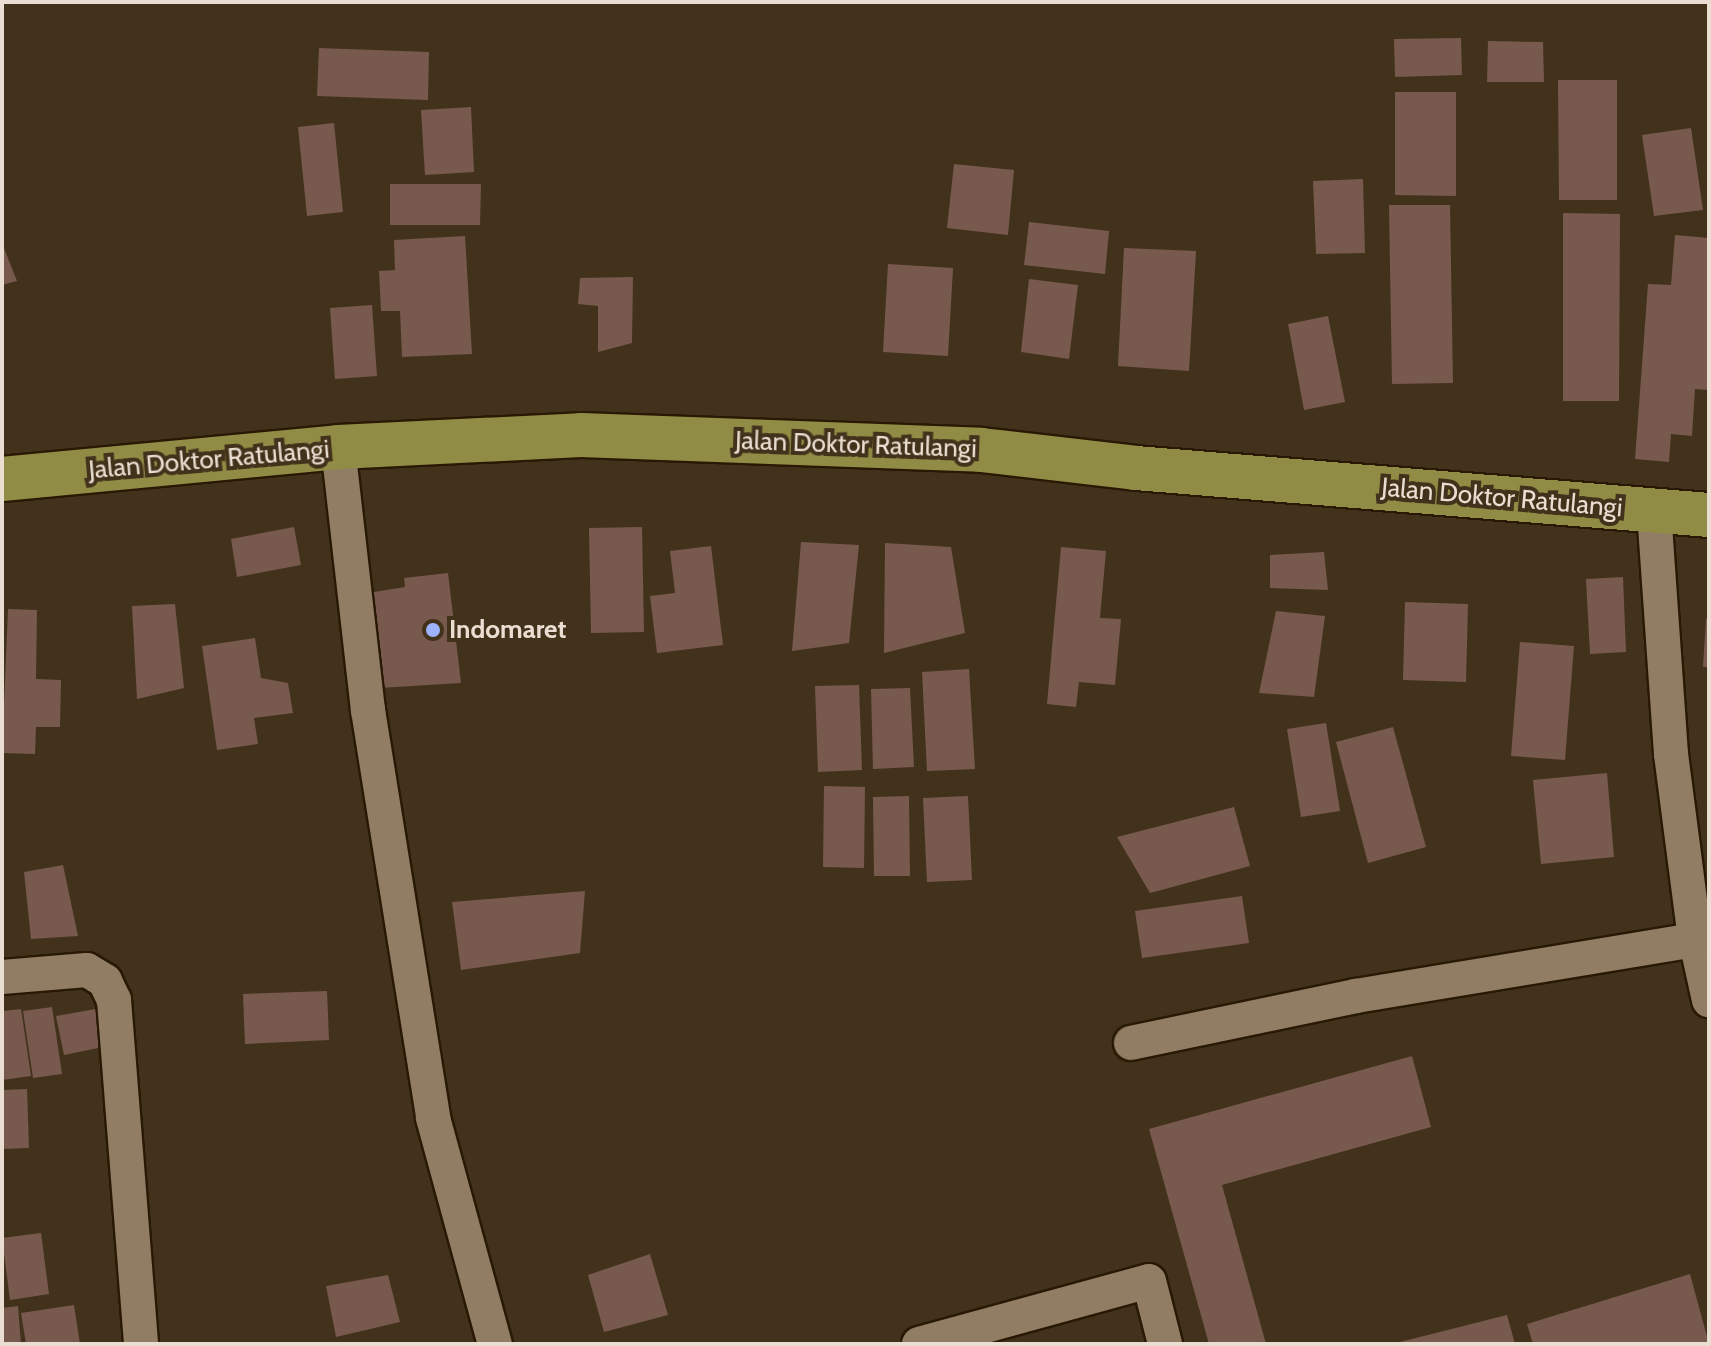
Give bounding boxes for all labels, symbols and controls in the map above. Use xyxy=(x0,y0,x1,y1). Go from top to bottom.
street label: Jalan Doktor Ratulangi xyxy=(735,425,977,465)
street label: Jalan Doktor Ratulangi xyxy=(87,434,331,486)
street label: Jalan Doktor Ratulangi xyxy=(1380,472,1624,524)
place label: Indomaret xyxy=(449,614,566,646)
marker: Indomaret xyxy=(424,621,442,639)

